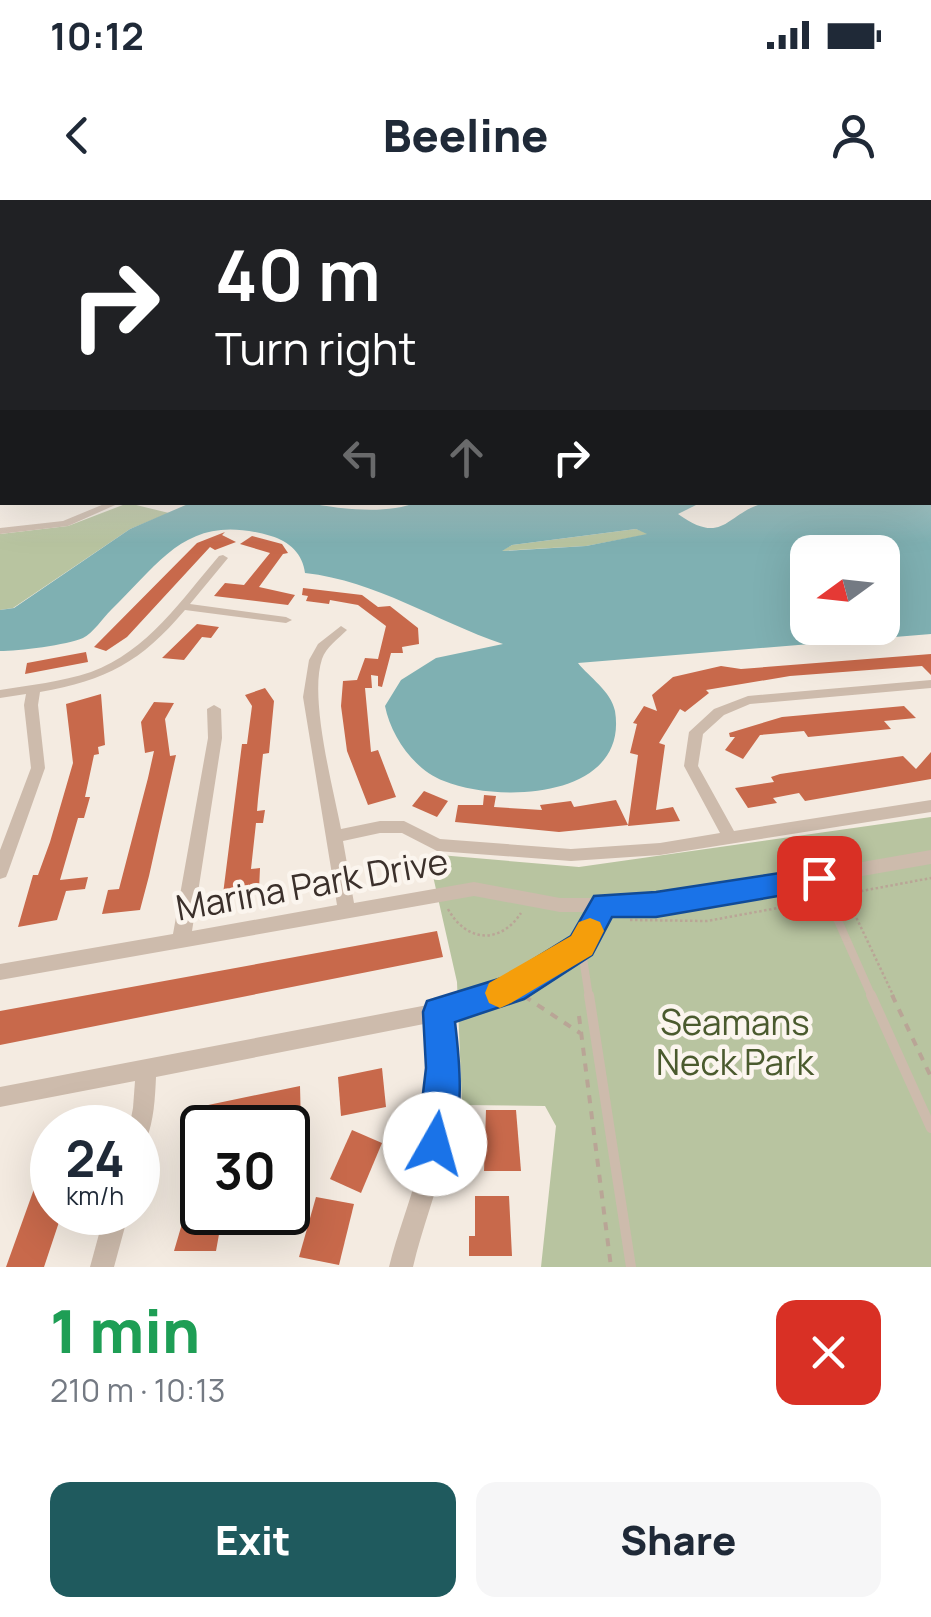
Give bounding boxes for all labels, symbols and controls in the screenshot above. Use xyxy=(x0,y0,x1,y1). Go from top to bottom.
text: 10:12 xyxy=(50,9,144,61)
text: Beeline xyxy=(383,104,548,166)
icon: back xyxy=(50,108,105,163)
icon: person xyxy=(826,108,881,163)
text: 40 m xyxy=(215,226,381,322)
icon: right xyxy=(50,240,180,370)
text: Turn right xyxy=(215,317,416,379)
icon: left xyxy=(334,430,389,485)
icon: ahead xyxy=(439,430,494,485)
icon: right xyxy=(544,430,599,485)
north arrow xyxy=(790,535,900,645)
map controls xyxy=(790,535,900,645)
street label: Marina Park Drive xyxy=(172,836,452,932)
pin xyxy=(777,836,862,921)
icon: arrive xyxy=(792,851,847,906)
park label: Seamans Neck Park xyxy=(656,998,816,1086)
position arrow xyxy=(383,1092,487,1196)
speed limit sign: 30 xyxy=(180,1105,310,1235)
text: 24 xyxy=(65,1124,125,1192)
text: km/h xyxy=(66,1178,124,1213)
text: 1 min xyxy=(50,1289,200,1371)
button: close xyxy=(776,1300,881,1405)
text: 210 m · 10:13 xyxy=(50,1368,226,1412)
button: Exit xyxy=(50,1482,456,1597)
button: Share xyxy=(476,1482,881,1597)

